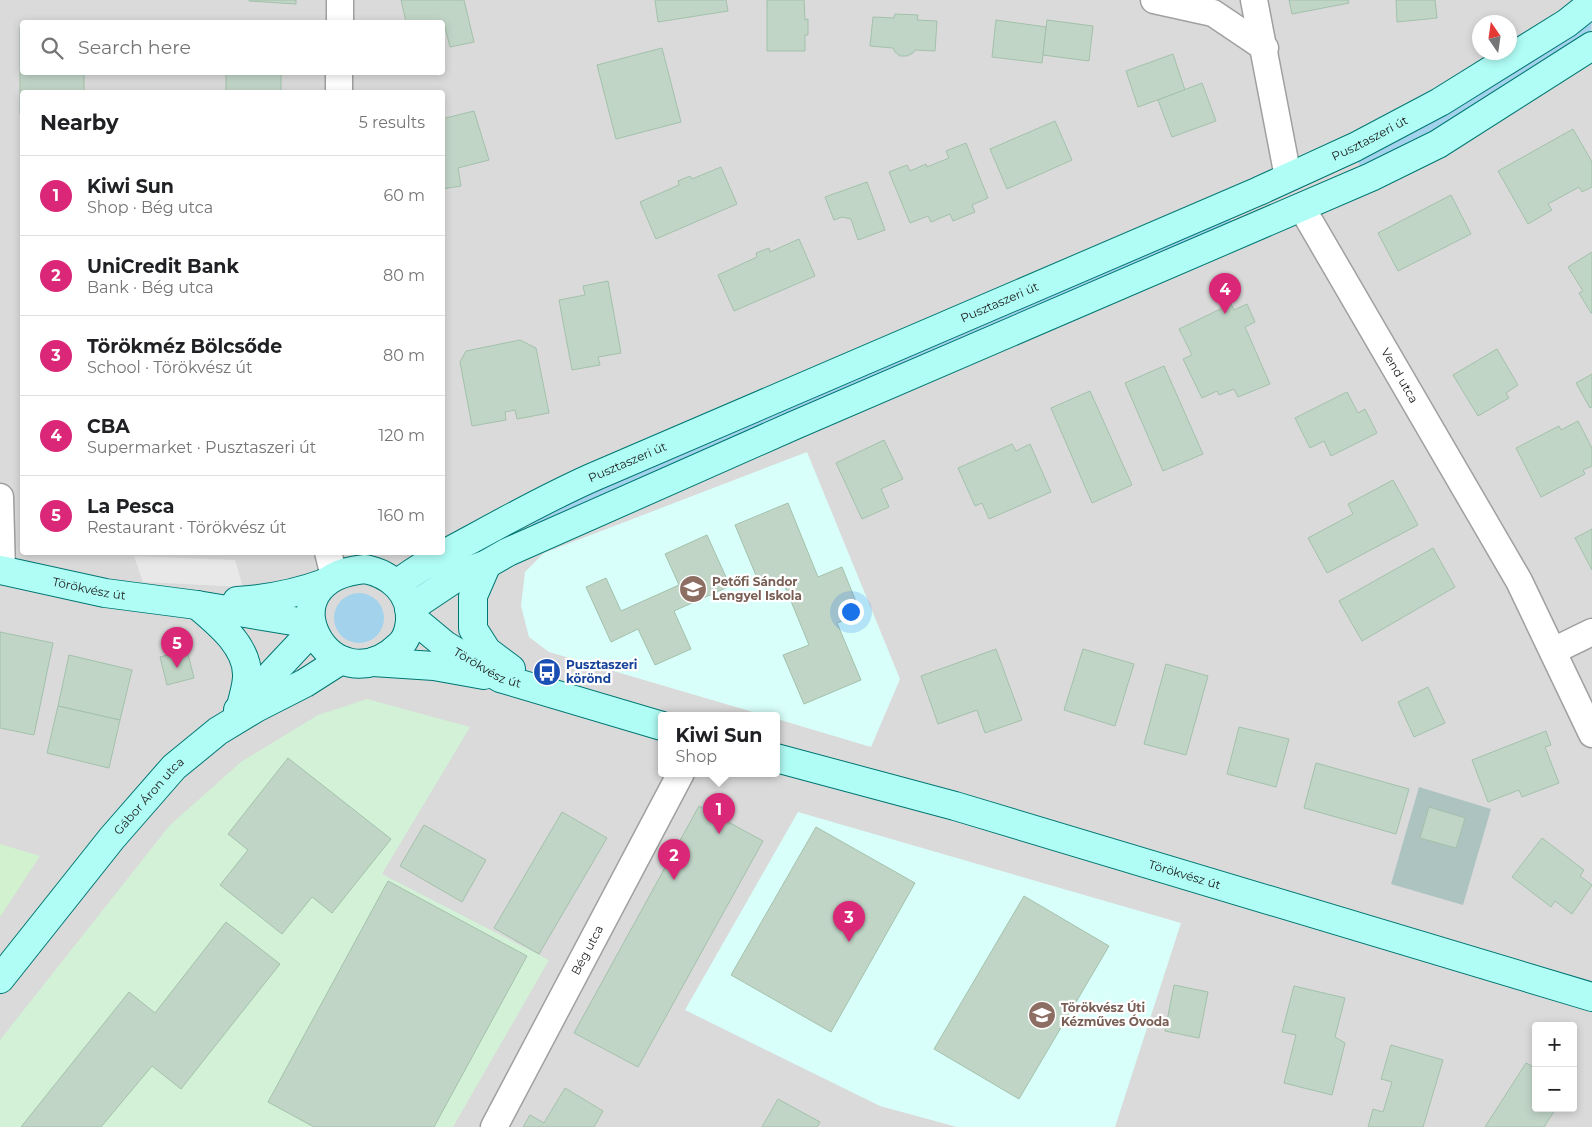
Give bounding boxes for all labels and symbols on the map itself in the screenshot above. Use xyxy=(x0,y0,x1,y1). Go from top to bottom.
north arrow xyxy=(1472,15,1517,60)
street label: Pusztaszeri út xyxy=(1329,112,1410,164)
pin: 4 xyxy=(1209,273,1241,314)
street label: Pusztaszeri út xyxy=(958,279,1041,325)
street label: Vend utca xyxy=(1378,345,1422,406)
street label: Pusztaszeri út xyxy=(586,438,669,485)
street label: Törökvész út xyxy=(51,574,127,603)
school or university icon: Petőfi Sándor Lengyel Iskola xyxy=(678,574,708,604)
place label: Petőfi Sándor Lengyel Iskola xyxy=(712,574,802,603)
your location xyxy=(838,599,864,625)
pin: 5 xyxy=(161,627,193,668)
street label: Törökvész út xyxy=(451,644,523,691)
bus stop icon: Pusztaszeri körönd xyxy=(532,657,562,687)
place label: Pusztaszeri körönd xyxy=(566,657,637,686)
street label: Gábor Áron utca xyxy=(110,754,187,838)
pin: 1 xyxy=(703,793,735,834)
pin: 2 xyxy=(658,839,690,880)
street label: Törökvész út xyxy=(1147,856,1223,892)
pin: 3 xyxy=(833,901,865,942)
street label: Bég utca xyxy=(568,922,606,977)
school or university icon: Törökvész Úti Kézműves Óvoda xyxy=(1027,1000,1057,1030)
place label: Törökvész Úti Kézműves Óvoda xyxy=(1061,1000,1170,1029)

